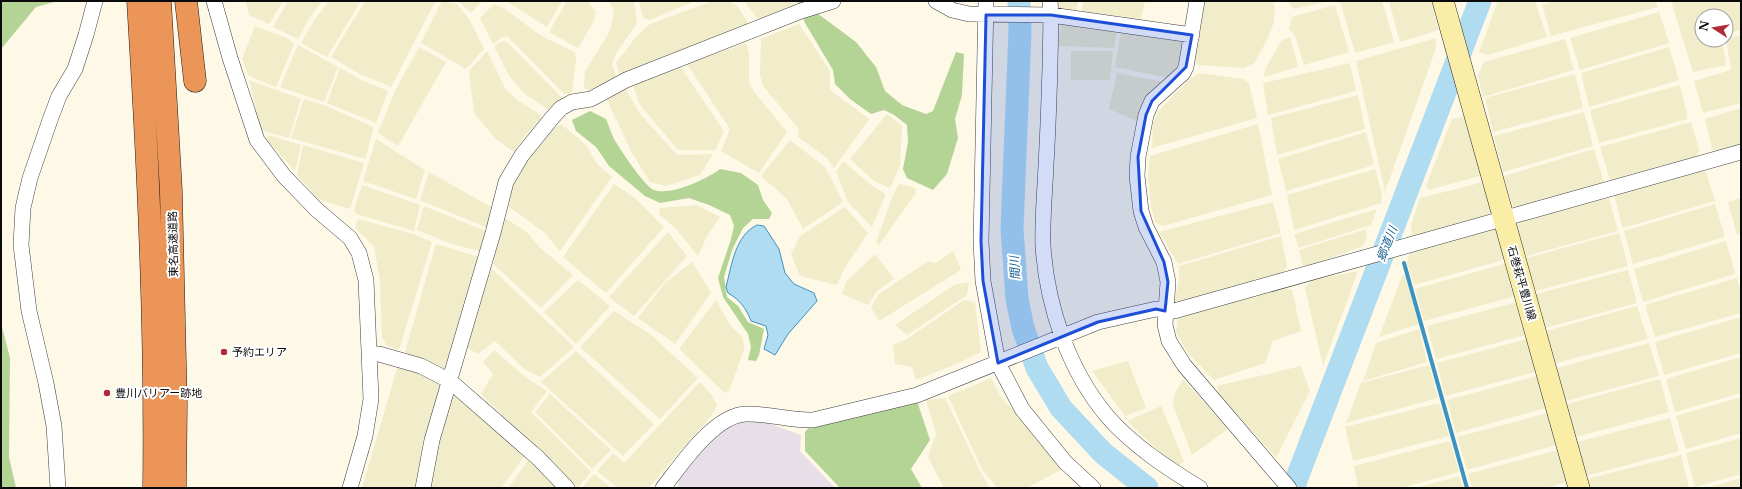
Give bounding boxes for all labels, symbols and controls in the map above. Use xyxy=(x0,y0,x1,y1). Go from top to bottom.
north arrow xyxy=(1694,8,1734,48)
text: N xyxy=(1696,19,1712,32)
street label: 東名高速道路 xyxy=(165,211,181,277)
water label: 郷道川 xyxy=(1373,222,1401,263)
street label: 石巻萩平豊川線 xyxy=(1505,244,1539,322)
water label: 間川 xyxy=(1006,254,1023,281)
place label: 予約エリア xyxy=(232,345,287,359)
marker: 予約エリア xyxy=(219,347,229,357)
place label: 豊川バリアー跡地 xyxy=(115,386,202,400)
marker: 豊川バリアー跡地 xyxy=(102,388,112,398)

